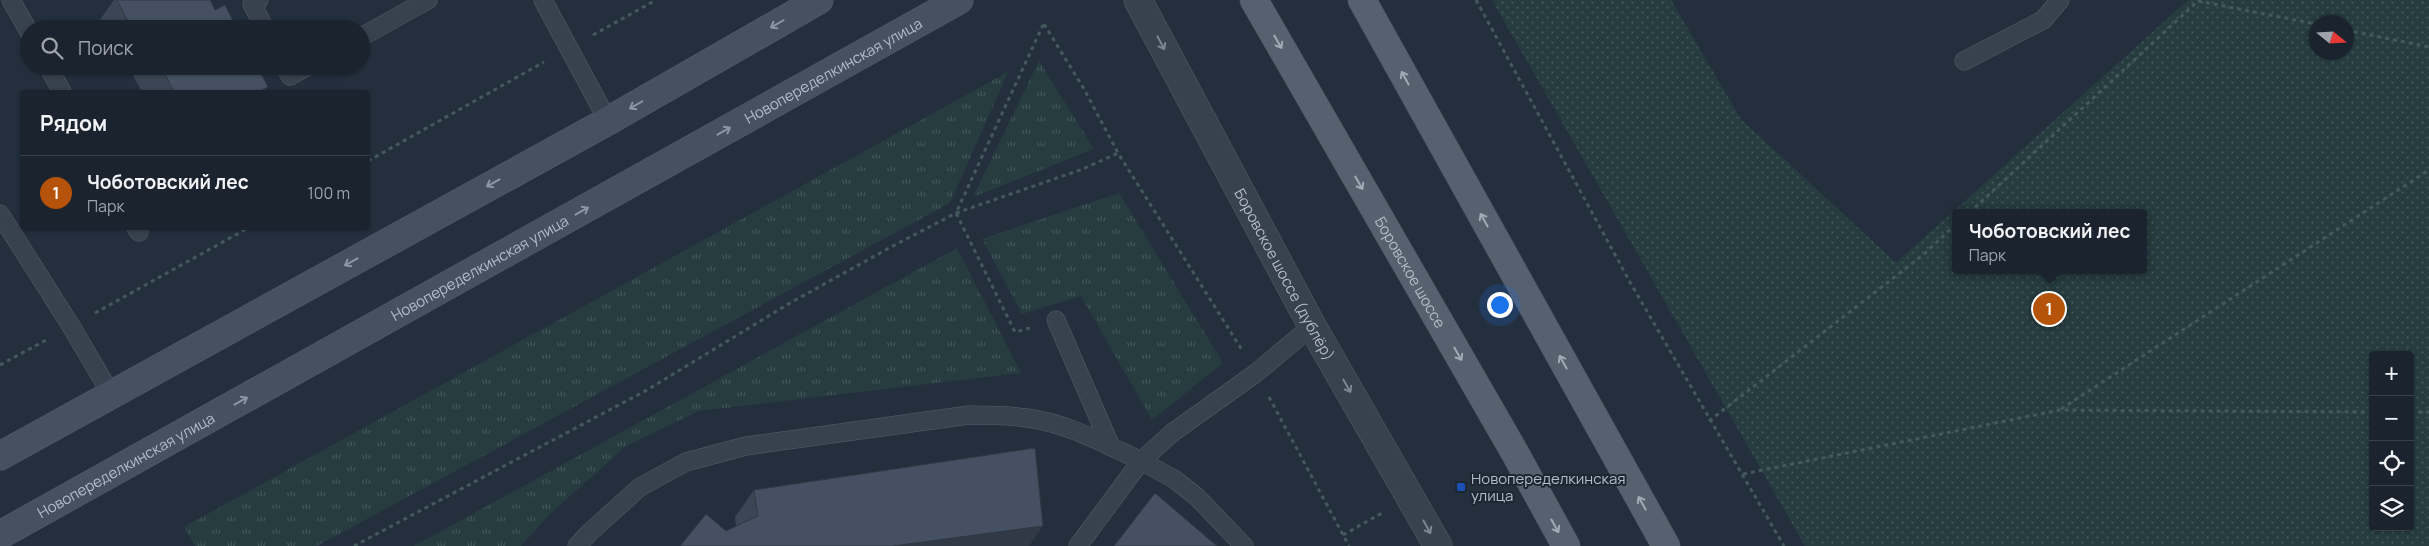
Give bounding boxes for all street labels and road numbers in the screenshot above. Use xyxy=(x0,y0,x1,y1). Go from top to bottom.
street label: Новопеределкинская улица xyxy=(741,12,926,128)
street label: Боровское шоссе (дублёр) xyxy=(1230,184,1340,364)
street label: Новопеределкинская улица xyxy=(387,210,572,325)
street label: Боровское шоссе xyxy=(1370,212,1451,332)
street label: Новопеределкинская улица xyxy=(33,407,218,523)

